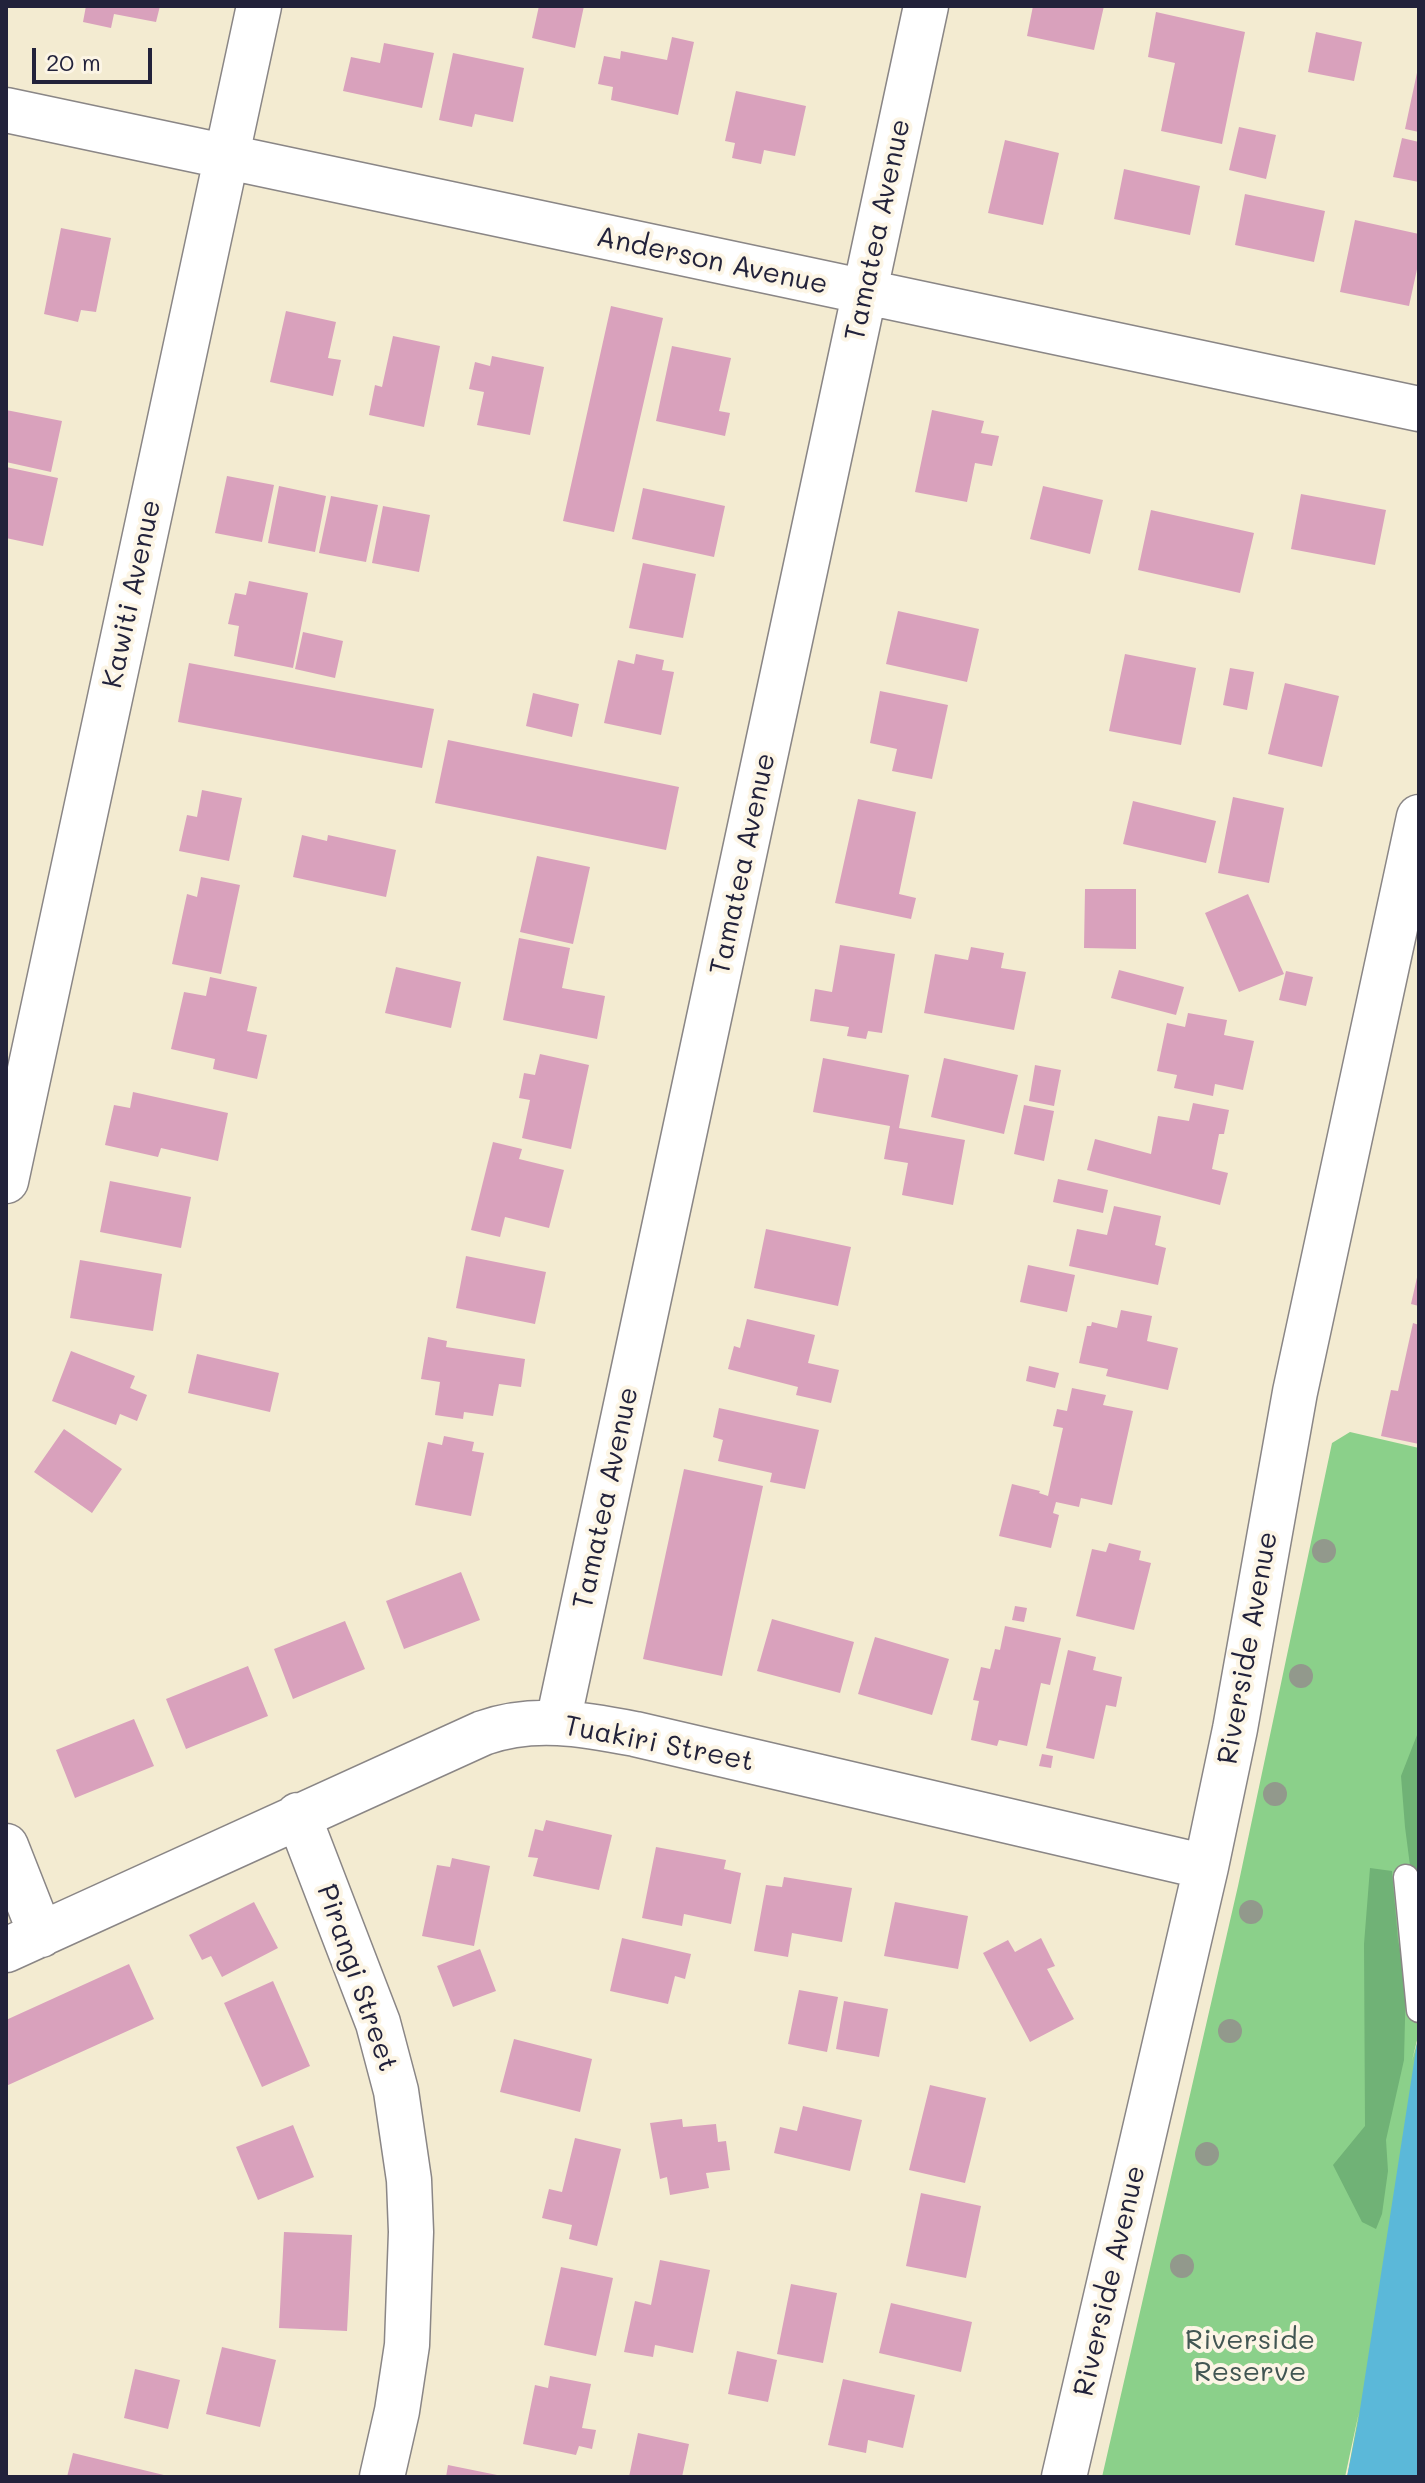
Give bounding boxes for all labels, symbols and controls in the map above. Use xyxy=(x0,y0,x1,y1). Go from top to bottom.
scale bar xyxy=(36,32,156,82)
text: 20 m xyxy=(46,46,101,77)
street label: Tamatea Avenue xyxy=(838,116,918,344)
street label: Anderson Avenue xyxy=(593,220,831,302)
street label: Kawiti Avenue xyxy=(96,497,168,691)
street label: Tamatea Avenue xyxy=(703,750,783,978)
street label: Tamatea Avenue xyxy=(566,1384,646,1612)
street label: Riverside Avenue xyxy=(1211,1529,1285,1767)
street label: Tuakiri Street xyxy=(561,1709,757,1779)
street label: Pirangi Street xyxy=(309,1880,405,2076)
street label: Riverside Avenue xyxy=(1067,2162,1153,2400)
park label: Riverside Reserve xyxy=(1185,2323,1315,2389)

